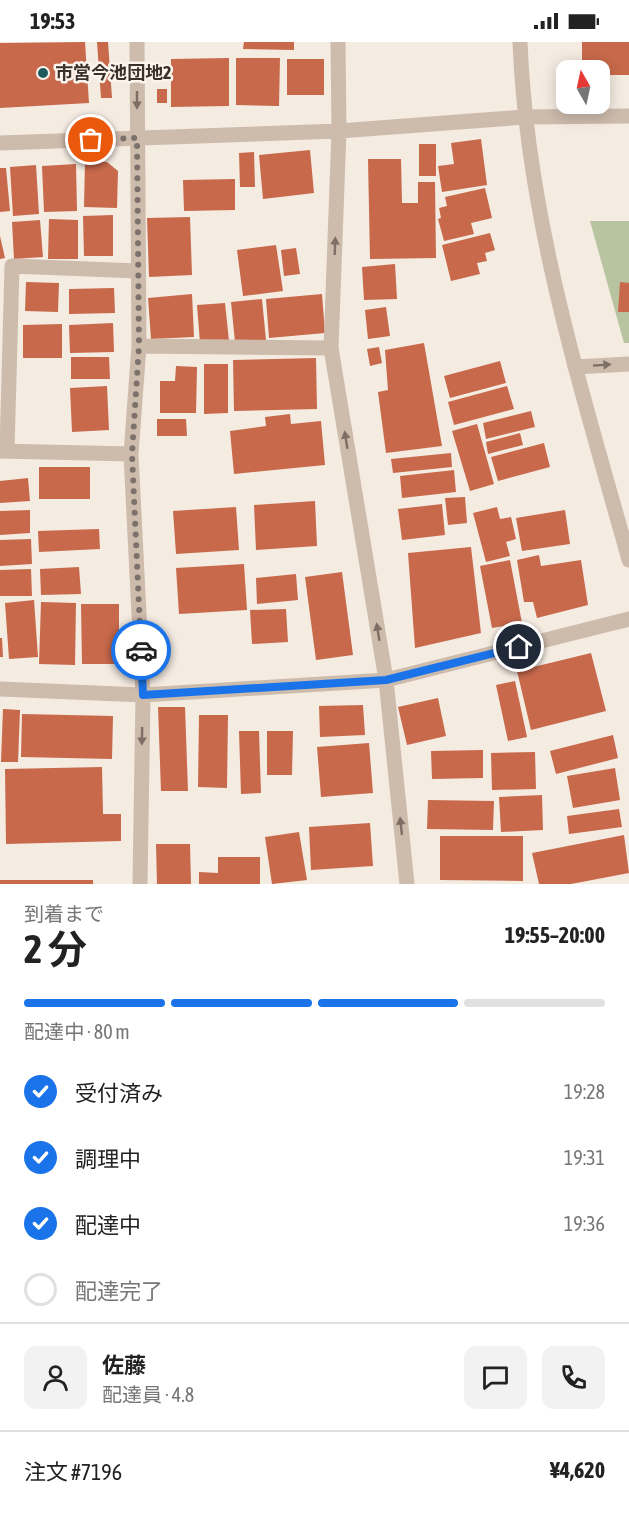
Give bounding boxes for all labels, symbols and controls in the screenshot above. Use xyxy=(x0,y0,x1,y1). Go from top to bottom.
text: 19:53 xyxy=(30,8,75,34)
north arrow xyxy=(556,60,610,114)
map controls xyxy=(556,60,610,114)
place label: 市営今池団地2 xyxy=(55,62,171,83)
marker: 市営今池団地2 xyxy=(36,66,50,80)
one-way arrow xyxy=(132,91,142,110)
pin xyxy=(65,114,116,165)
icon: bag xyxy=(74,123,107,156)
one-way arrow xyxy=(330,237,339,256)
one-way arrow xyxy=(593,360,612,370)
one-way arrow xyxy=(342,430,351,449)
courier xyxy=(111,620,171,680)
pin xyxy=(493,621,544,672)
one-way arrow xyxy=(373,623,382,642)
icon: home xyxy=(502,630,535,663)
icon: car xyxy=(125,634,158,667)
one-way arrow xyxy=(138,726,147,745)
one-way arrow xyxy=(396,816,406,835)
text: 到着まで xyxy=(24,902,104,925)
text: 19:55–20:00 xyxy=(505,922,605,948)
text: 2 分 xyxy=(24,927,87,971)
text: 配達中 · 80 m xyxy=(24,1020,130,1043)
icon: check xyxy=(24,1075,57,1108)
text: 受付済み xyxy=(75,1080,163,1106)
text: 19:28 xyxy=(564,1080,605,1103)
icon: check xyxy=(24,1141,57,1174)
text: 調理中 xyxy=(75,1146,141,1172)
text: 19:31 xyxy=(564,1146,605,1169)
icon: check xyxy=(24,1207,57,1240)
text: 配達中 xyxy=(75,1212,141,1238)
text: 19:36 xyxy=(564,1212,605,1235)
text: 配達完了 xyxy=(75,1278,163,1304)
button: person xyxy=(24,1346,87,1409)
button: chat xyxy=(464,1346,527,1409)
button: phone xyxy=(542,1346,605,1409)
text: 佐藤 xyxy=(102,1352,146,1378)
text: 配達員 · 4.8 xyxy=(102,1383,194,1406)
text: ¥4,620 xyxy=(550,1457,605,1483)
text: 注文 #7196 xyxy=(24,1459,122,1485)

